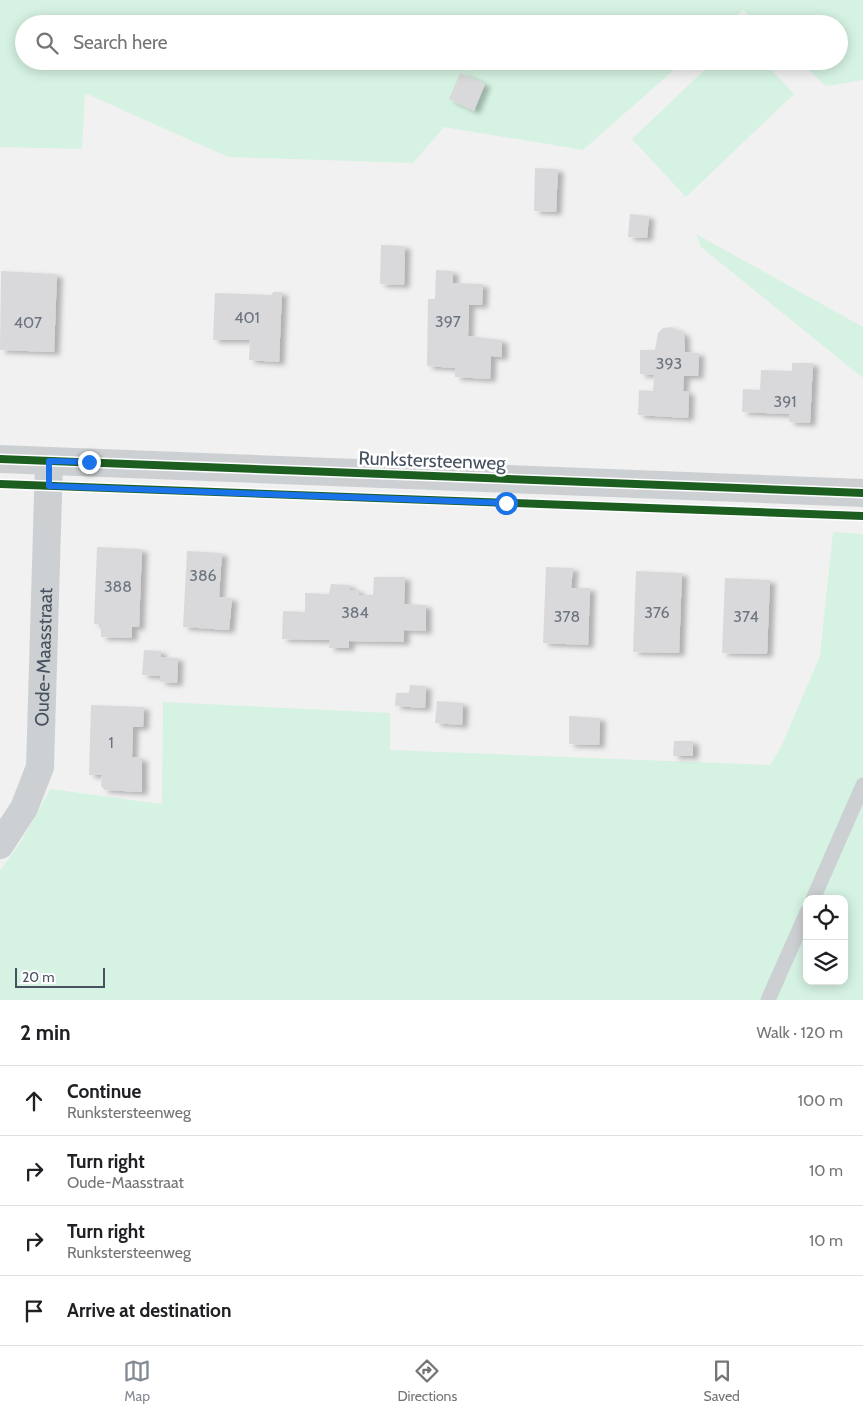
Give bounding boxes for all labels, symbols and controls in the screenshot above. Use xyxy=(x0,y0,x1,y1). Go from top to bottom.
search box xyxy=(15,15,848,70)
icon: search xyxy=(33,29,61,57)
text: Search here xyxy=(73,31,167,54)
house number: 401 xyxy=(234,308,260,327)
house number: 397 xyxy=(435,312,461,331)
house number: 407 xyxy=(14,313,42,332)
house number: 393 xyxy=(656,354,682,373)
house number: 391 xyxy=(774,392,796,411)
street label: Runkstersteenweg xyxy=(358,446,506,475)
route end xyxy=(78,451,101,474)
route start xyxy=(495,492,518,515)
house number: 386 xyxy=(189,566,217,585)
house number: 388 xyxy=(104,577,132,596)
street label: Oude-Maasstraat xyxy=(30,587,57,727)
house number: 384 xyxy=(341,603,369,622)
house number: 376 xyxy=(644,603,670,622)
house number: 378 xyxy=(554,607,580,626)
house number: 374 xyxy=(733,607,759,626)
house number: 1 xyxy=(108,733,114,752)
map controls xyxy=(803,895,848,985)
button: locate xyxy=(803,895,848,940)
button: layers xyxy=(803,940,848,985)
scale bar xyxy=(15,965,105,988)
text: 20 m xyxy=(22,968,55,986)
text: 2 min xyxy=(20,1020,71,1045)
text: Walk · 120 m xyxy=(756,1023,843,1042)
text: Continue xyxy=(67,1080,141,1103)
icon: ahead xyxy=(20,1087,48,1115)
text: 100 m xyxy=(798,1091,843,1110)
text: Runkstersteenweg xyxy=(67,1103,191,1122)
text: Turn right xyxy=(67,1150,145,1173)
icon: right xyxy=(20,1157,48,1185)
text: 10 m xyxy=(809,1161,843,1180)
text: Oude-Maasstraat xyxy=(67,1173,184,1192)
text: Turn right xyxy=(67,1220,145,1243)
icon: right xyxy=(20,1227,48,1255)
text: 10 m xyxy=(809,1231,843,1250)
text: Runkstersteenweg xyxy=(67,1243,191,1262)
icon: arrive xyxy=(20,1297,48,1325)
text: Arrive at destination xyxy=(67,1299,231,1322)
tab: Map xyxy=(123,1357,151,1405)
tab: Directions xyxy=(397,1357,457,1405)
tab: Saved xyxy=(703,1357,740,1405)

